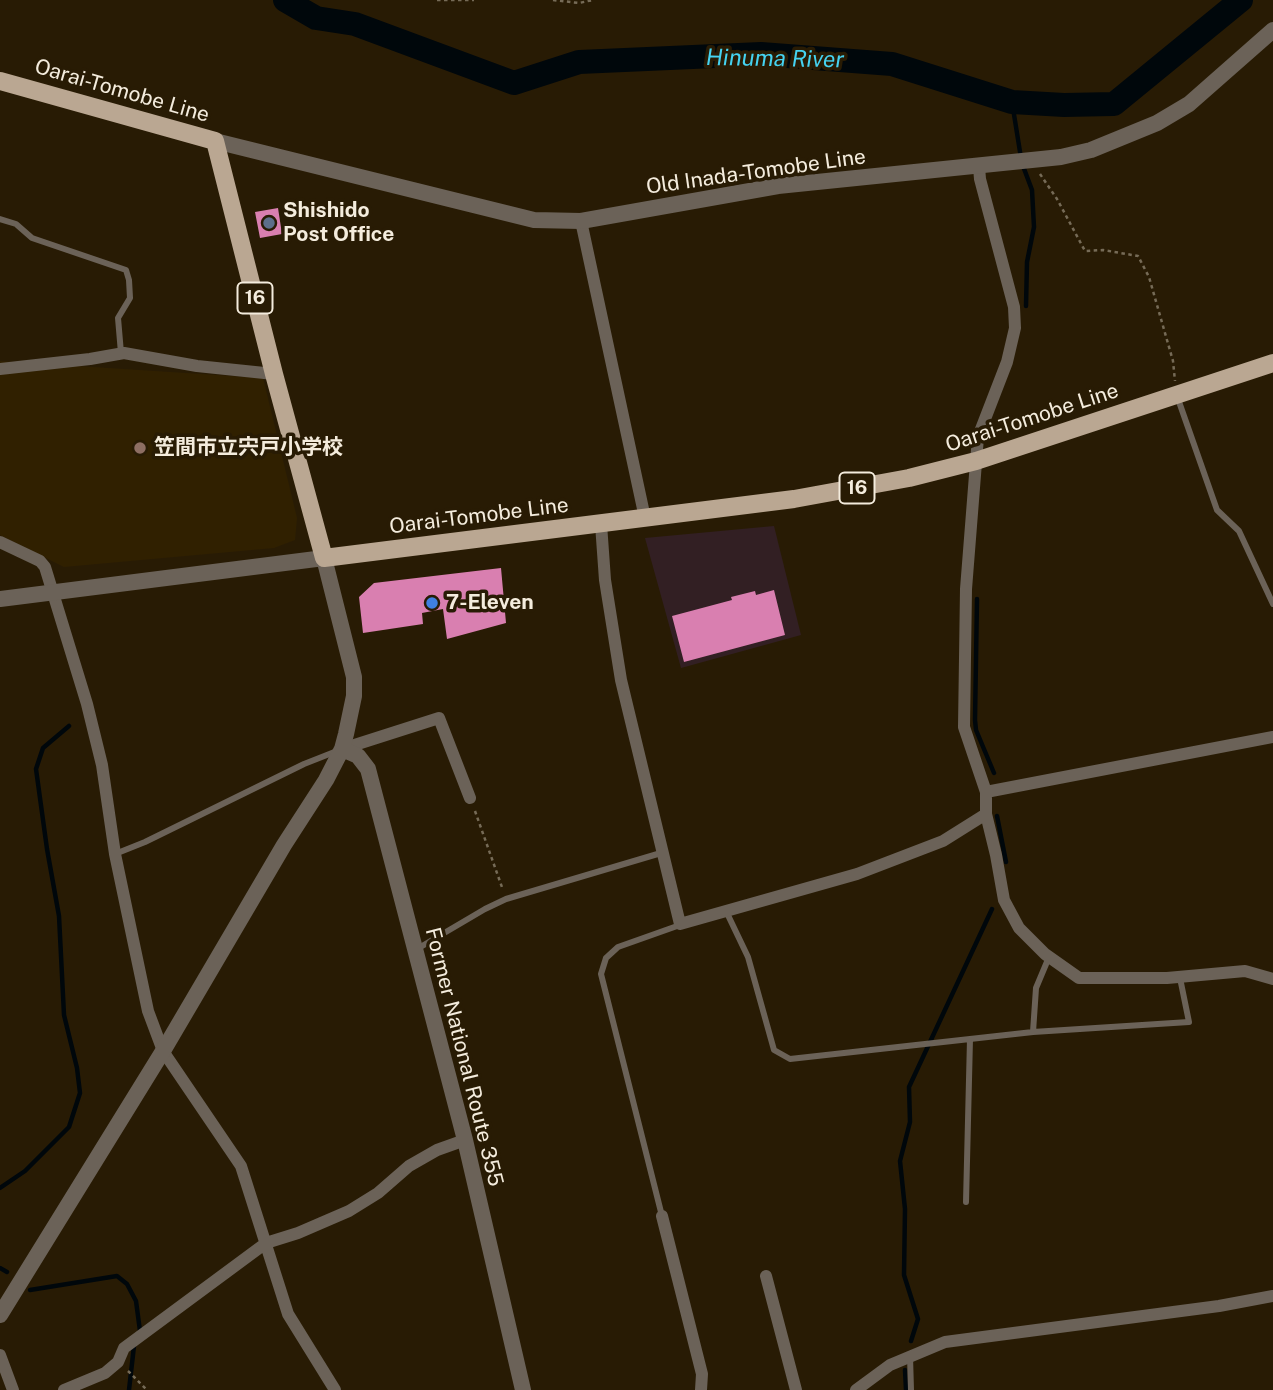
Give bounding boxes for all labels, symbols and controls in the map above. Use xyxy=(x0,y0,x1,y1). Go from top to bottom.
water label: Hinuma River xyxy=(706,44,844,74)
street label: Oarai-Tomobe Line xyxy=(32,54,212,128)
street label: Old Inada-Tomobe Line xyxy=(645,144,867,200)
place label: Shishido Post Office xyxy=(283,198,394,248)
marker: Shishido Post Office xyxy=(261,215,277,231)
road number: 16 xyxy=(238,282,272,314)
street label: Oarai-Tomobe Line xyxy=(942,378,1122,458)
place label: 笠間市立宍戸小学校 xyxy=(154,435,343,461)
marker: 笠間市立宍戸小学校 xyxy=(132,440,148,456)
road number: 16 xyxy=(840,472,874,503)
street label: Oarai-Tomobe Line xyxy=(388,492,570,540)
place label: 7-Eleven xyxy=(446,590,534,616)
marker: 7-Eleven xyxy=(424,595,440,611)
street label: Former National Route 355 xyxy=(420,925,508,1189)

